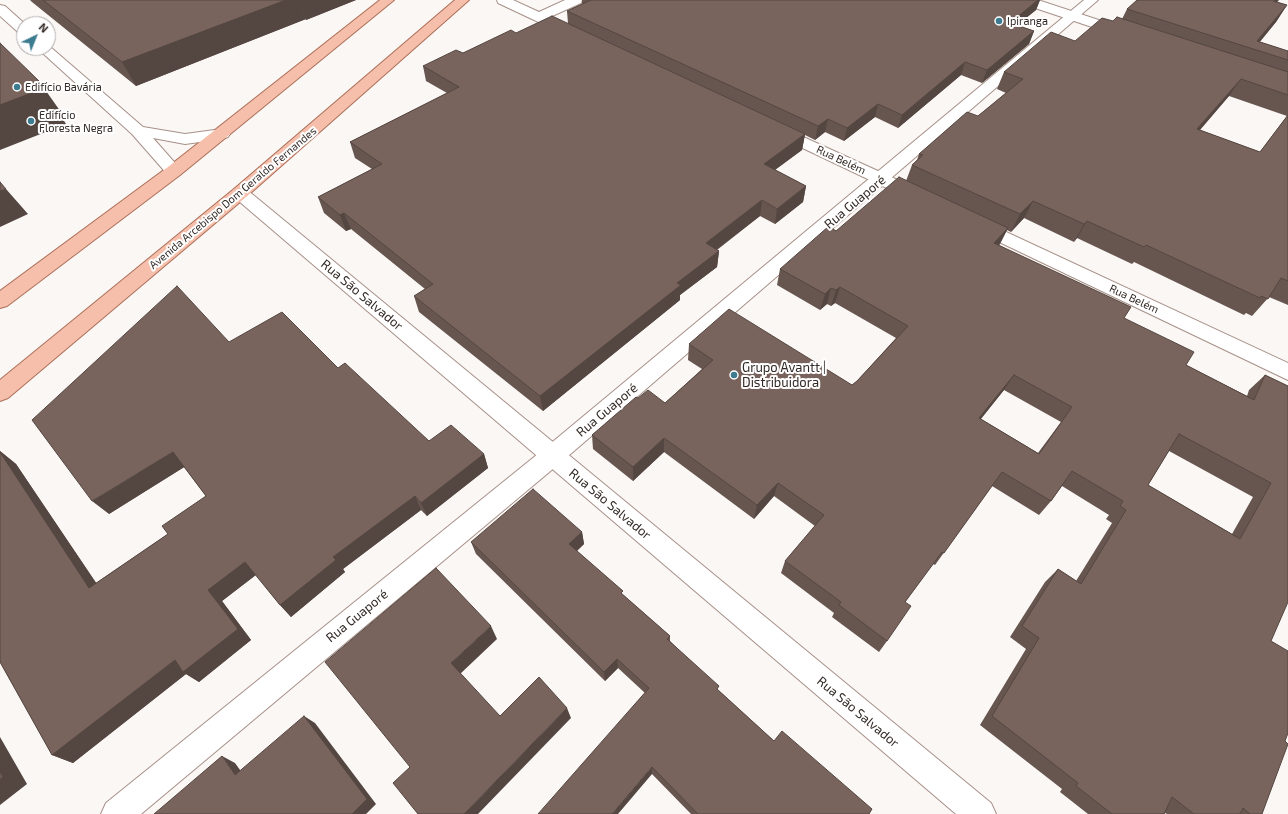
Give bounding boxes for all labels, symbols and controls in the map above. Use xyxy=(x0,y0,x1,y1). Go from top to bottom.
place label: Ipiranga xyxy=(1007,14,1048,28)
north arrow xyxy=(16,16,56,56)
marker: Ipiranga xyxy=(994,16,1004,26)
text: N xyxy=(36,20,51,35)
place label: Edifício Bavária xyxy=(25,80,102,94)
marker: Edifício Bavária xyxy=(12,82,22,92)
place label: Edifício Floresta Negra xyxy=(39,108,113,134)
marker: Edifício Floresta Negra xyxy=(26,116,36,126)
street label: Avenida Arcebispo Dom Geraldo Fernandes xyxy=(147,124,319,272)
street label: Rua Belém xyxy=(814,143,868,177)
street label: Rua Guaporé xyxy=(821,172,889,232)
street label: Rua São Salvador xyxy=(318,256,406,334)
street label: Rua Belém xyxy=(1107,282,1161,316)
place label: Grupo Avantt | Distribuidora xyxy=(742,360,826,391)
marker: Grupo Avantt | Distribuidora xyxy=(729,370,739,380)
street label: Rua Guaporé xyxy=(573,380,641,440)
street label: Rua São Salvador xyxy=(566,465,654,543)
street label: Rua Guaporé xyxy=(323,586,391,646)
street label: Rua São Salvador xyxy=(814,673,902,751)

